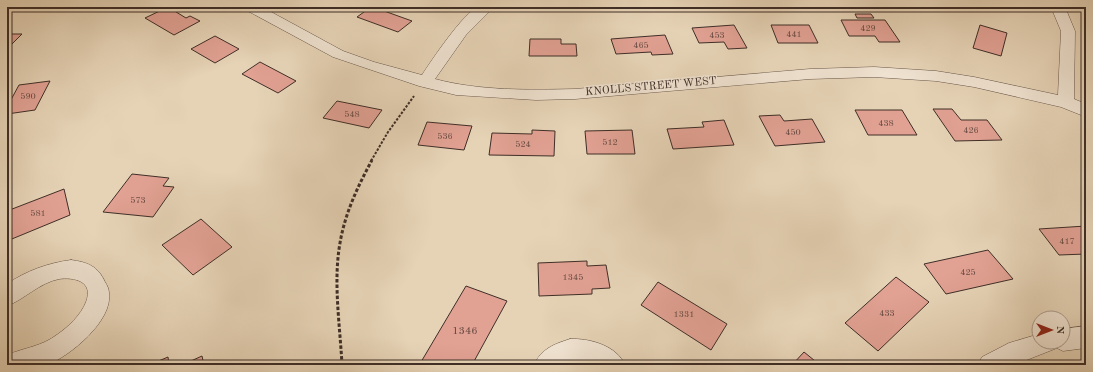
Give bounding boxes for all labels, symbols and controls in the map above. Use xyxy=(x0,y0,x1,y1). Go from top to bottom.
house number: 429 xyxy=(860,24,876,33)
house number: 441 xyxy=(786,30,802,39)
house number: 453 xyxy=(709,31,725,40)
house number: 465 xyxy=(633,41,649,50)
street label: KNOLLS STREET WEST xyxy=(585,76,717,98)
house number: 590 xyxy=(20,92,36,101)
house number: 548 xyxy=(344,110,360,119)
house number: 438 xyxy=(878,119,894,128)
house number: 426 xyxy=(963,126,979,135)
house number: 450 xyxy=(785,128,801,137)
house number: 536 xyxy=(437,132,453,141)
house number: 512 xyxy=(602,138,618,147)
house number: 524 xyxy=(515,140,531,149)
house number: 573 xyxy=(130,196,146,205)
house number: 581 xyxy=(30,209,46,218)
house number: 417 xyxy=(1059,237,1075,246)
house number: 425 xyxy=(960,268,976,277)
house number: 1345 xyxy=(563,273,583,282)
house number: 433 xyxy=(879,309,895,318)
house number: 1331 xyxy=(674,310,694,319)
north arrow xyxy=(1031,310,1071,350)
house number: 1346 xyxy=(452,326,478,337)
text: N xyxy=(1054,326,1065,335)

